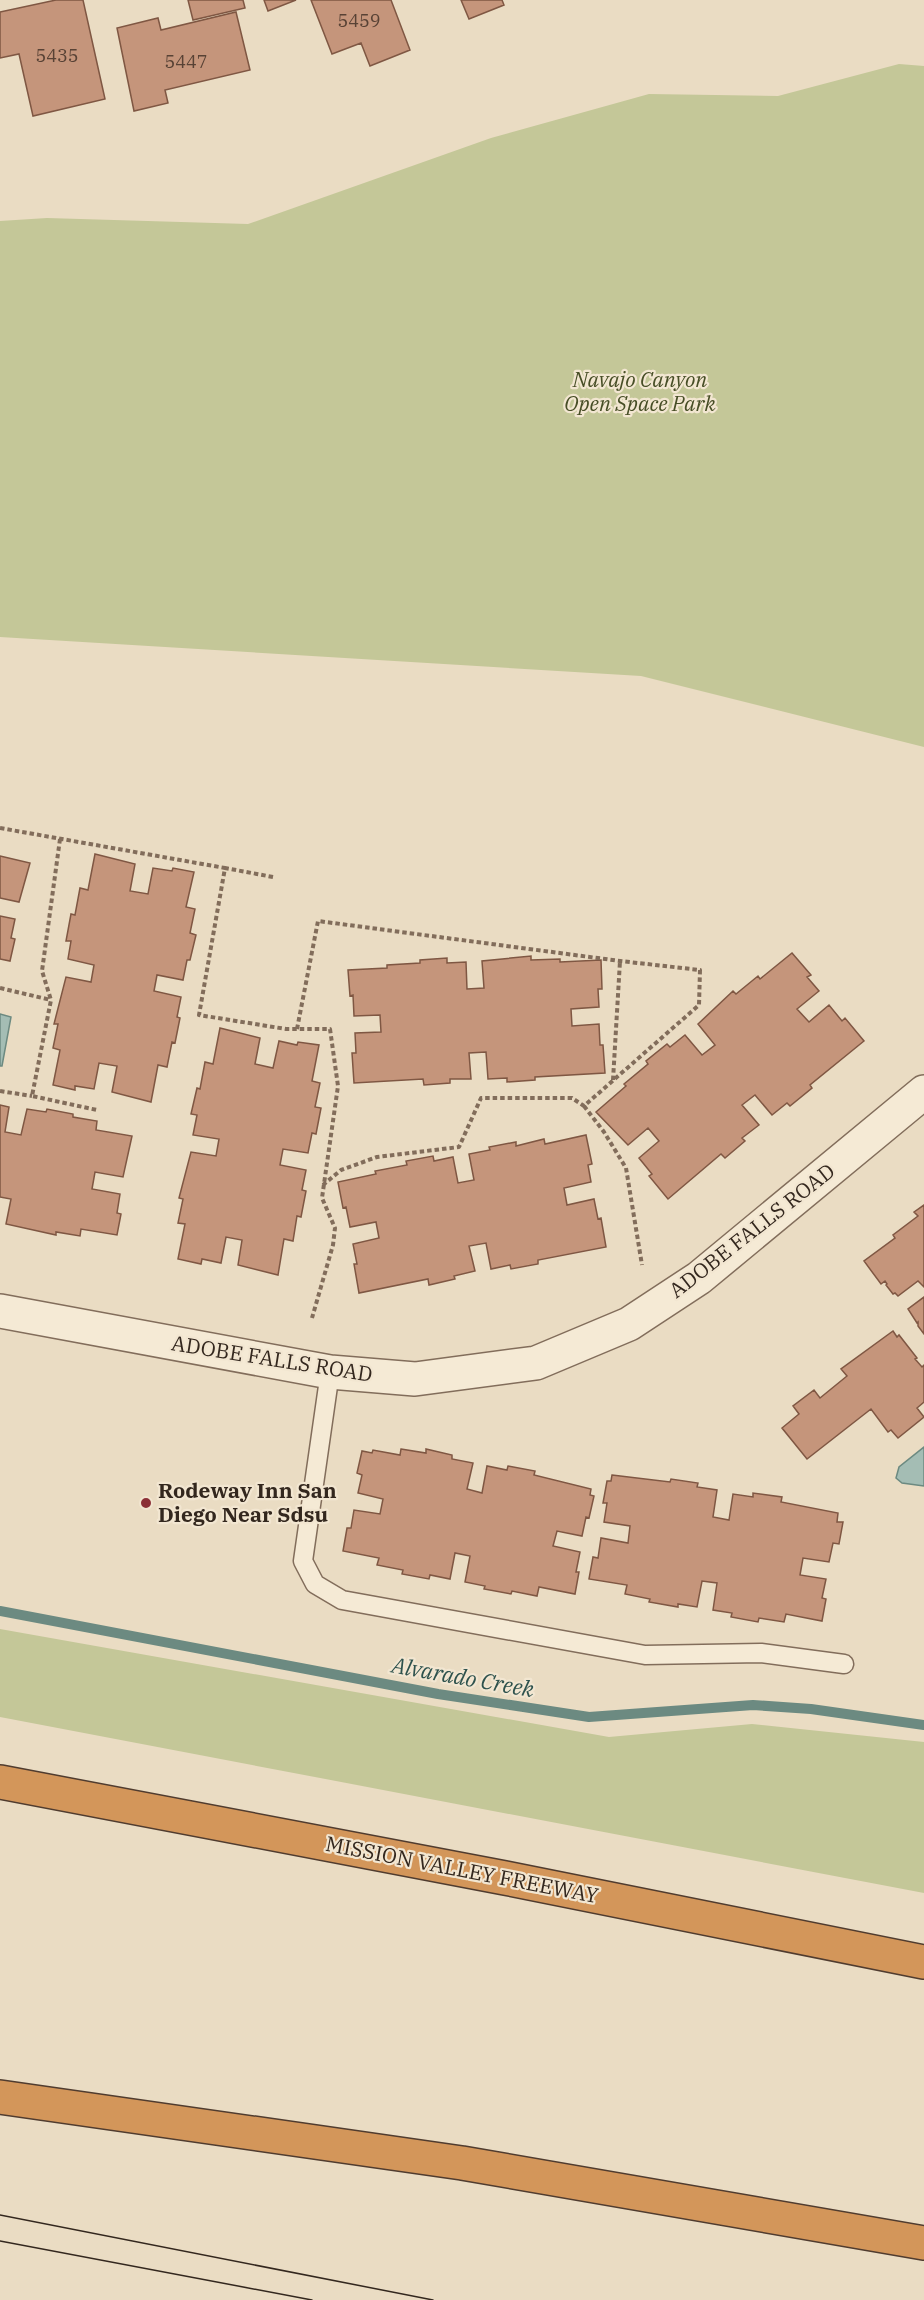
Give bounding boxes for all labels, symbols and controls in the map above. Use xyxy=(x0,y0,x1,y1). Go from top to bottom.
house number: 5459 xyxy=(337,9,381,32)
house number: 5435 xyxy=(35,44,79,67)
house number: 5447 xyxy=(164,50,208,73)
park label: Navajo Canyon Open Space Park xyxy=(564,365,717,417)
street label: ADOBE FALLS ROAD xyxy=(663,1157,840,1304)
street label: ADOBE FALLS ROAD xyxy=(170,1328,375,1388)
place label: Rodeway Inn San Diego Near Sdsu xyxy=(158,1476,337,1528)
marker: Rodeway Inn San Diego Near Sdsu xyxy=(139,1496,153,1510)
water label: Alvarado Creek xyxy=(388,1649,537,1703)
street label: MISSION VALLEY FREEWAY xyxy=(323,1829,601,1909)

